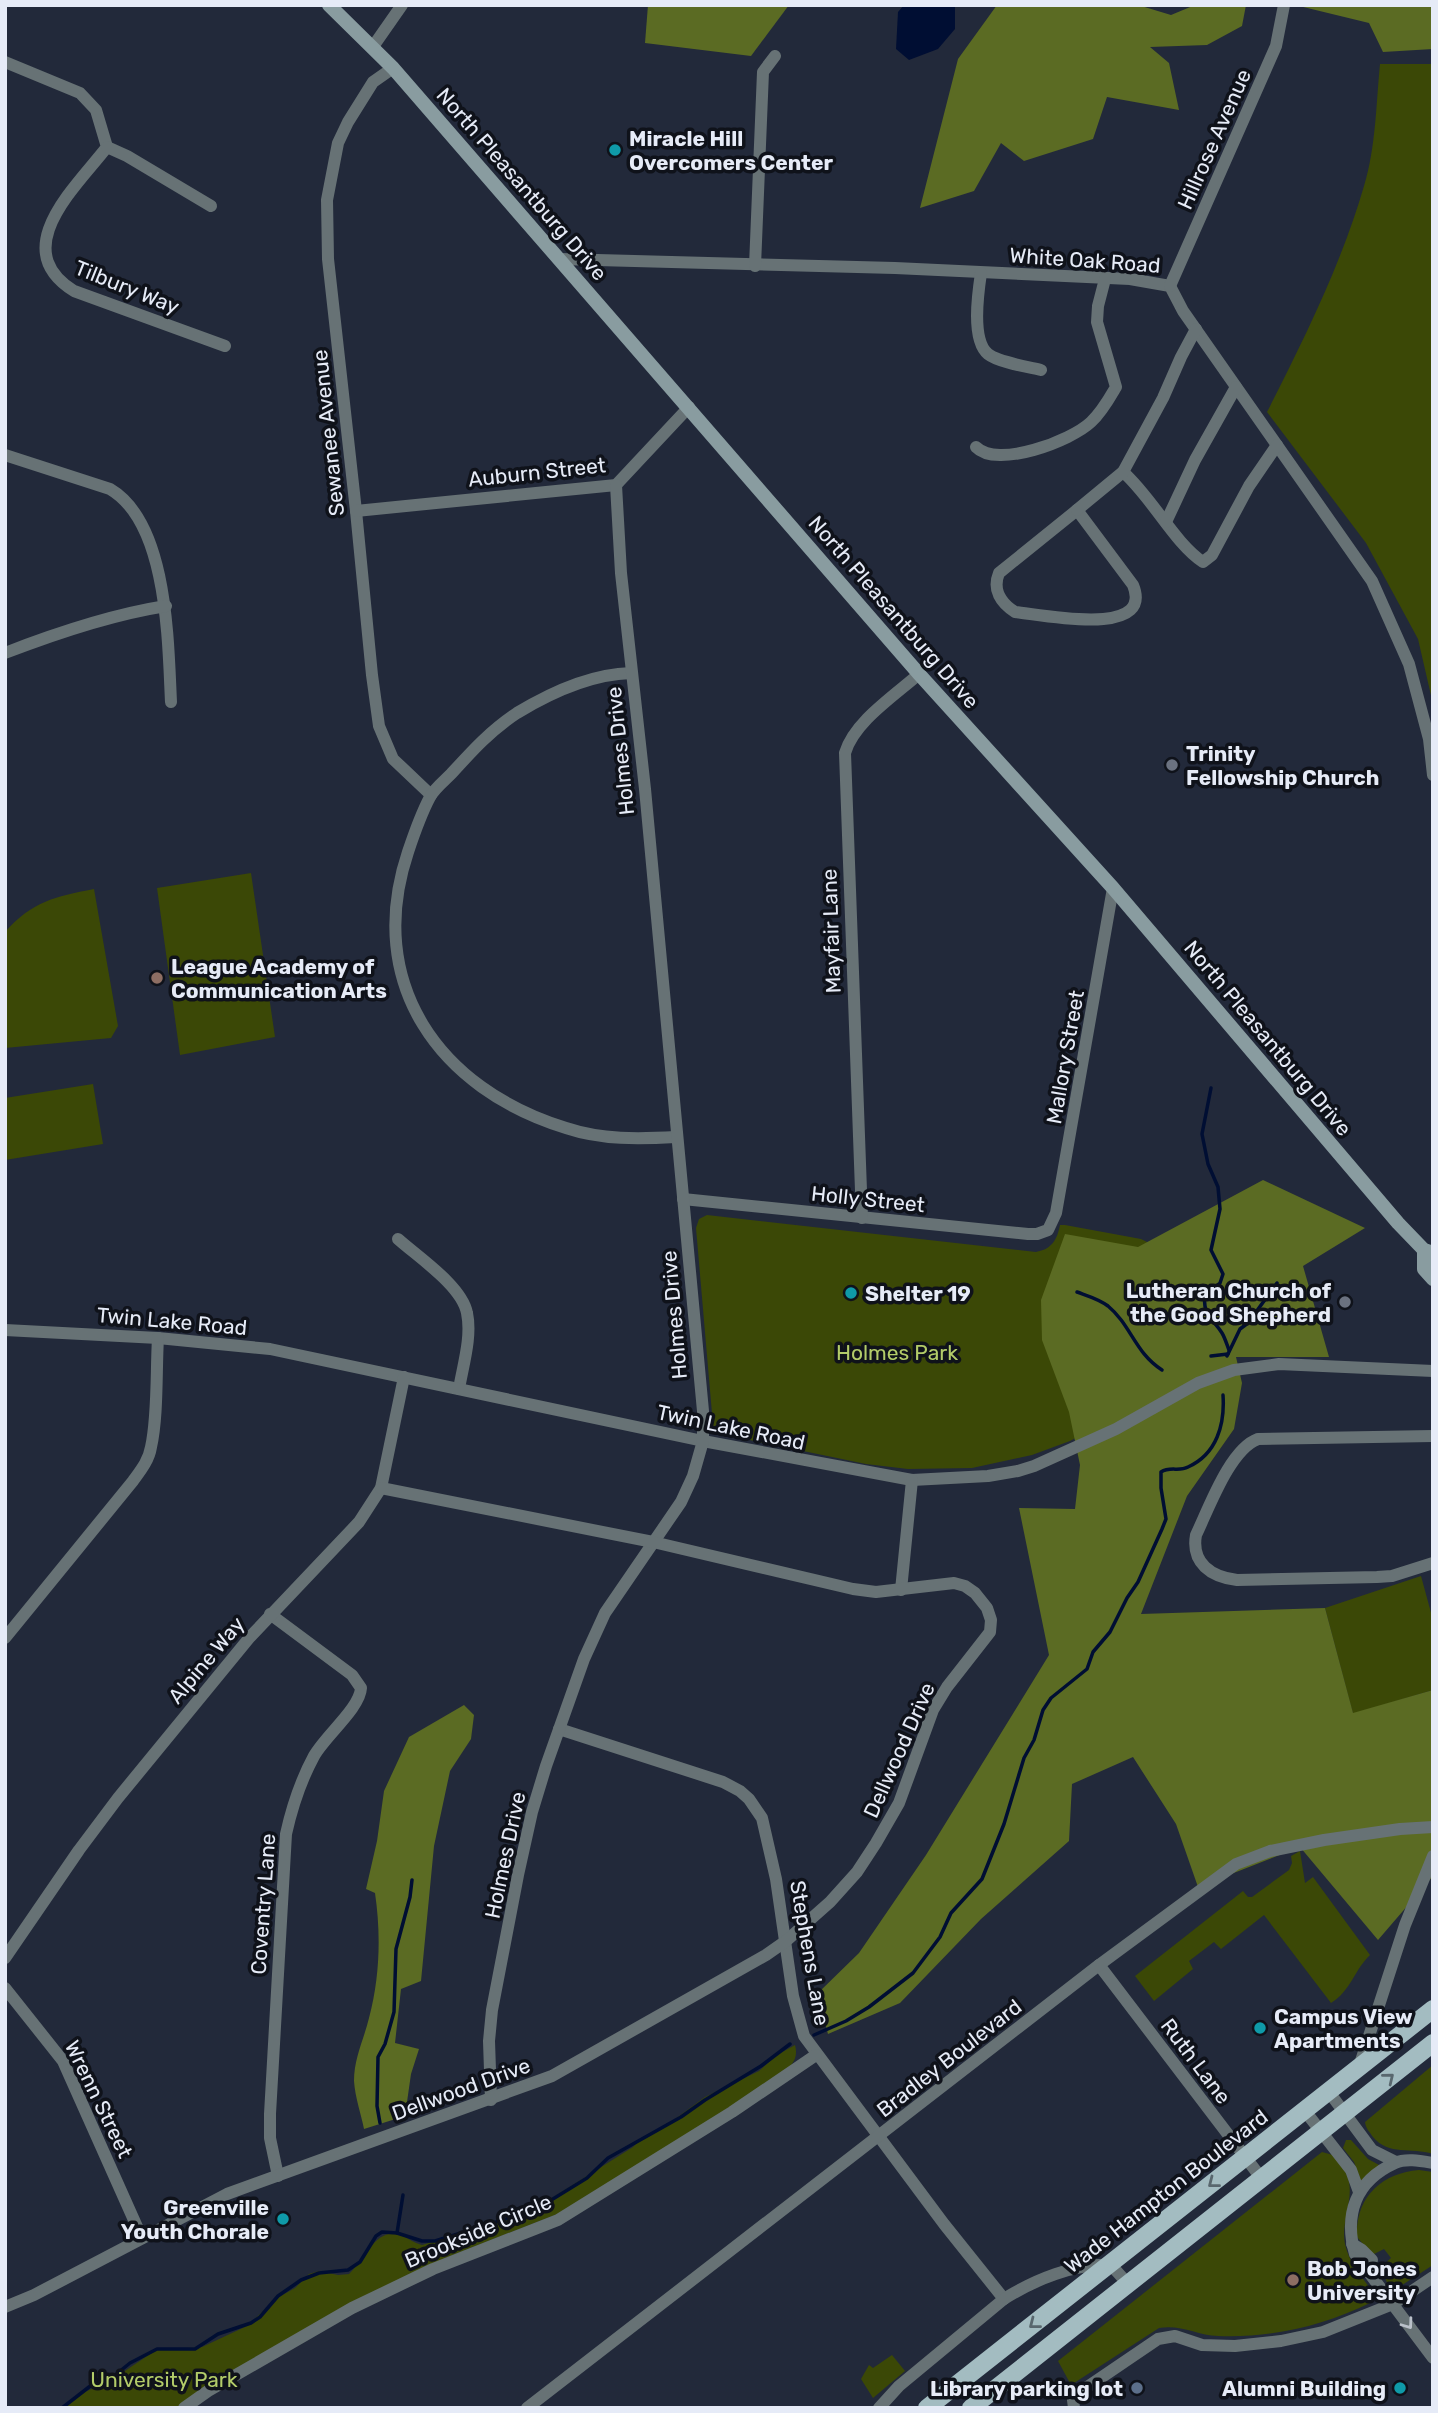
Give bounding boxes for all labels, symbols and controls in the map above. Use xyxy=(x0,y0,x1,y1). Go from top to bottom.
street label: Hillrose Avenue xyxy=(1172,65,1256,213)
street label: North Pleasantburg Drive xyxy=(432,83,612,285)
place label: Miracle Hill Overcomers Center xyxy=(629,126,833,175)
marker: Miracle Hill Overcomers Center xyxy=(607,142,623,158)
street label: White Oak Road xyxy=(1009,242,1161,278)
street label: Tilbury Way xyxy=(71,255,183,319)
street label: Sewanee Avenue xyxy=(307,349,349,517)
street label: Auburn Street xyxy=(467,452,607,492)
street label: North Pleasantburg Drive xyxy=(804,511,984,713)
street label: Holmes Drive xyxy=(601,686,639,816)
place label: Trinity Fellowship Church xyxy=(1186,741,1379,790)
marker: Trinity Fellowship Church xyxy=(1164,757,1180,773)
street label: Mayfair Lane xyxy=(816,868,846,994)
street label: North Pleasantburg Drive xyxy=(1179,935,1357,1141)
place label: League Academy of Communication Arts xyxy=(171,954,387,1003)
marker: League Academy of Communication Arts xyxy=(149,970,165,986)
street label: Mallory Street xyxy=(1041,988,1089,1126)
street label: Holly Street xyxy=(810,1181,926,1217)
street label: Holmes Drive xyxy=(656,1250,692,1380)
place label: Lutheran Church of the Good Shepherd xyxy=(1126,1278,1332,1327)
place label: Shelter 19 xyxy=(865,1281,971,1306)
marker: Shelter 19 xyxy=(843,1285,859,1301)
marker: Lutheran Church of the Good Shepherd xyxy=(1337,1294,1353,1310)
street label: Twin Lake Road xyxy=(96,1302,248,1340)
park label: Holmes Park xyxy=(836,1340,958,1365)
street label: Twin Lake Road xyxy=(655,1399,807,1455)
street label: Alpine Way xyxy=(163,1611,250,1708)
street label: Dellwood Drive xyxy=(858,1679,940,1821)
street label: Holmes Drive xyxy=(479,1789,531,1921)
street label: Coventry Lane xyxy=(246,1833,280,1975)
street label: Stephens Lane xyxy=(785,1879,835,2027)
street label: Bradley Boulevard xyxy=(872,1994,1026,2122)
place label: Campus View Apartments xyxy=(1274,2004,1413,2053)
street label: Ruth Lane xyxy=(1156,2013,1236,2109)
marker: Campus View Apartments xyxy=(1252,2020,1268,2036)
street label: Wrenn Street xyxy=(60,2036,138,2162)
street label: Dellwood Drive xyxy=(388,2052,534,2126)
one-way arrow xyxy=(1381,2074,1394,2086)
street label: Wade Hampton Boulevard xyxy=(1059,2104,1273,2278)
one-way arrow xyxy=(1208,2175,1221,2187)
street label: Brookside Circle xyxy=(401,2189,555,2273)
place label: Greenville Youth Chorale xyxy=(121,2195,269,2244)
marker: Greenville Youth Chorale xyxy=(275,2211,291,2227)
place label: Bob Jones University xyxy=(1307,2256,1417,2305)
marker: Bob Jones University xyxy=(1285,2272,1301,2288)
one-way arrow xyxy=(1029,2315,1042,2328)
one-way arrow xyxy=(1399,2316,1412,2329)
park label: University Park xyxy=(90,2367,238,2392)
place label: Library parking lot xyxy=(930,2376,1123,2401)
place label: Alumni Building xyxy=(1222,2376,1386,2401)
marker: Library parking lot xyxy=(1129,2380,1145,2396)
marker: Alumni Building xyxy=(1392,2380,1408,2396)

